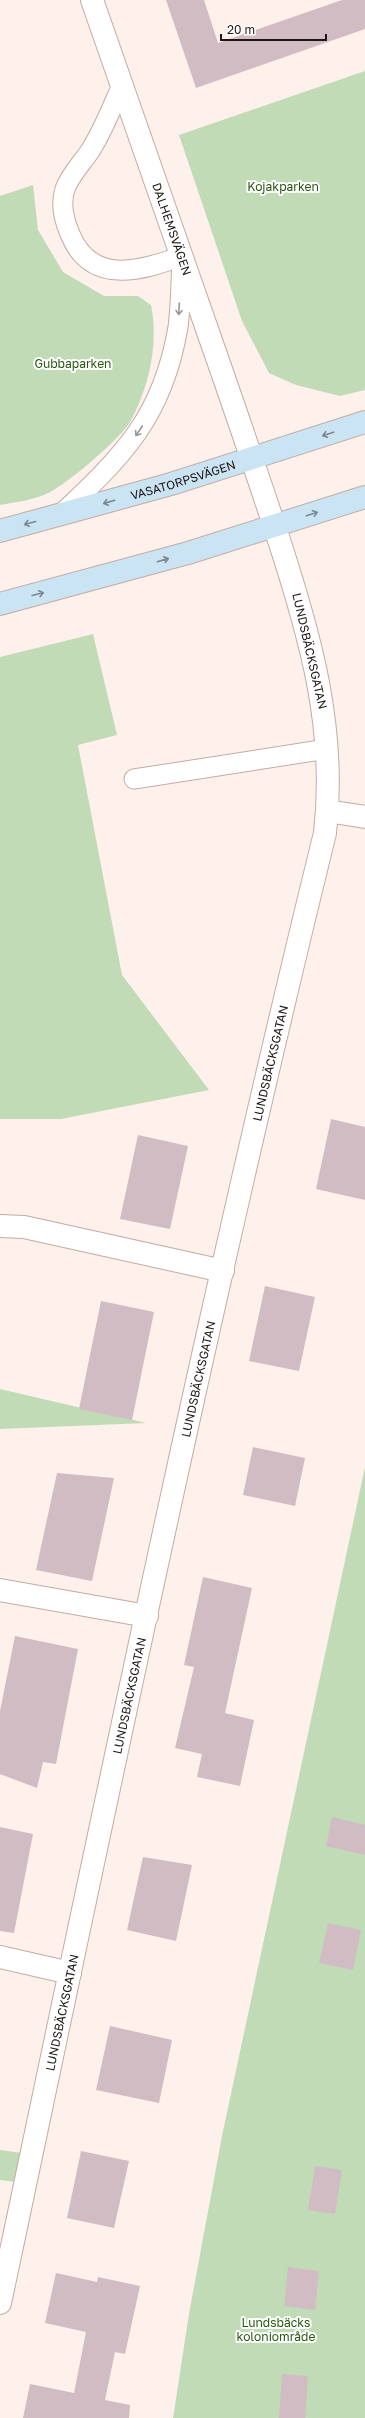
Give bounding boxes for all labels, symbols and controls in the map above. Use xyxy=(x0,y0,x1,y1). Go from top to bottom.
scale bar xyxy=(221,16,326,42)
text: 20 m xyxy=(227,22,255,37)
park label: Kojakparken xyxy=(247,179,319,194)
street label: DALHEMSVÄGEN xyxy=(149,181,195,277)
one-way arrow xyxy=(175,302,182,315)
park label: Gubbaparken xyxy=(35,356,111,371)
one-way arrow xyxy=(135,426,143,437)
one-way arrow xyxy=(322,431,334,439)
street label: VASATORPSVÄGEN xyxy=(129,456,237,502)
one-way arrow xyxy=(102,499,115,506)
one-way arrow xyxy=(306,510,318,518)
one-way arrow xyxy=(23,520,36,528)
one-way arrow xyxy=(157,556,170,563)
one-way arrow xyxy=(31,590,44,597)
street label: LUNDSBÄCKSGATAN xyxy=(289,591,331,711)
street label: LUNDSBÄCKSGATAN xyxy=(249,1003,291,1123)
street label: LUNDSBÄCKSGATAN xyxy=(178,1319,218,1439)
street label: LUNDSBÄCKSGATAN xyxy=(109,1636,149,1755)
street label: LUNDSBÄCKSGATAN xyxy=(42,1953,81,2072)
park label: Lundsbäcks koloniområde xyxy=(237,2315,315,2344)

